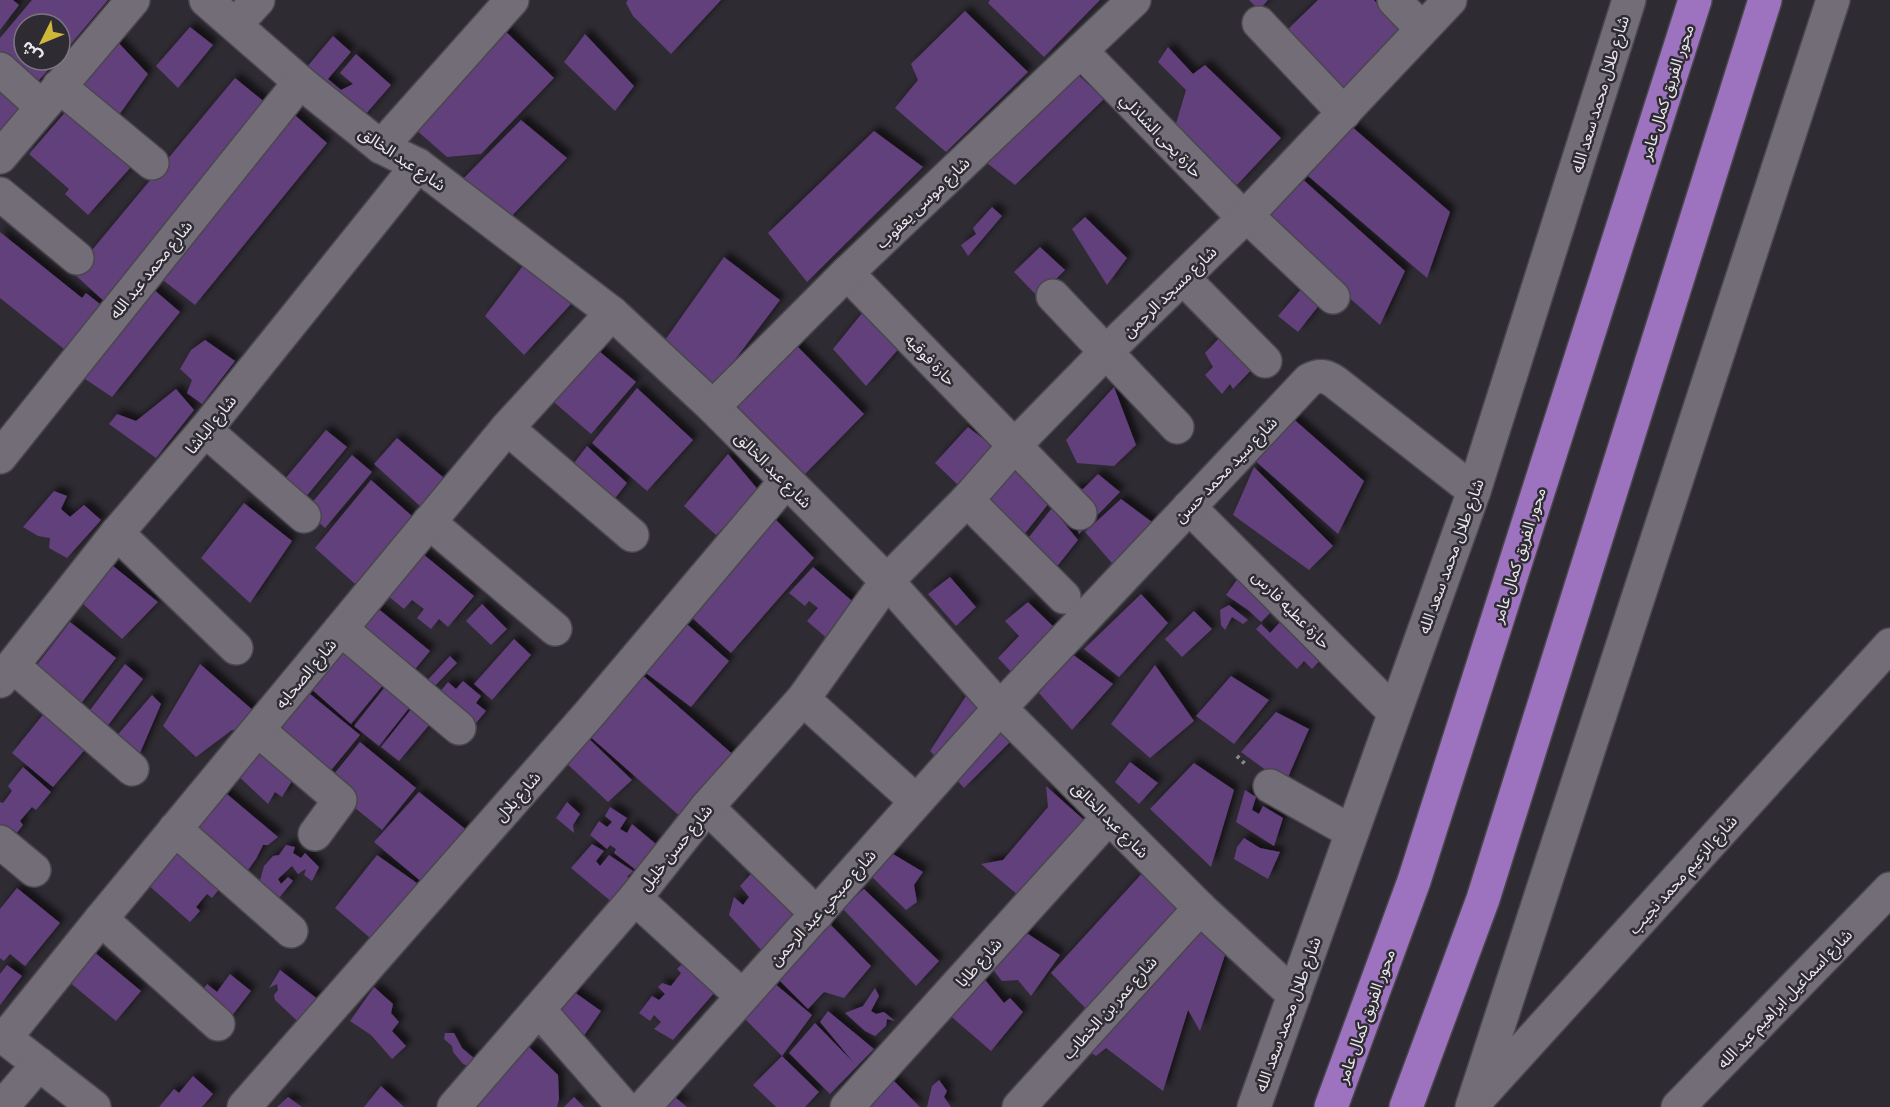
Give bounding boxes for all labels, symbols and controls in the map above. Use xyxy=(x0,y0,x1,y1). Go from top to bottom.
north arrow xyxy=(12,12,72,72)
street label: شارع طلال محمد سعد الله xyxy=(1566,13,1636,176)
street label: محور الفريق كمال عامر xyxy=(1635,22,1699,164)
text: ش xyxy=(16,37,46,67)
street label: حارة يحى الشاذلي xyxy=(1114,89,1207,184)
street label: شارع عبد الخالق xyxy=(354,122,450,197)
street label: شارع موسى يعقوب xyxy=(871,152,976,254)
street label: شارع محمد عبد الله xyxy=(105,216,199,324)
street label: شارع مسجد الرحمن xyxy=(1118,241,1223,343)
street label: حارة فوقيه xyxy=(901,329,960,390)
street label: شارع الباشا xyxy=(181,391,243,460)
street label: شارع سيد محمد حسن xyxy=(1170,412,1283,529)
street label: شارع عبد الخالق xyxy=(729,427,816,514)
street label: شارع طلال محمد سعد الله xyxy=(1413,476,1491,637)
street label: محور الفريق كمال عامر xyxy=(1487,485,1551,627)
street label: حارة عطيه فارس xyxy=(1248,566,1335,653)
street label: شارع الصحابه xyxy=(270,634,343,714)
street label: شارع بلال xyxy=(490,767,547,827)
street label: شارع عبد الخالق xyxy=(1066,777,1153,864)
street label: شارع حسن خليل xyxy=(635,800,719,896)
street label: شارع الزعيم محمد نجيب xyxy=(1624,811,1743,940)
street label: شارع صبحي عبد الرحمن xyxy=(765,845,882,972)
street label: شارع اسماعيل ابراهيم عبد الله xyxy=(1713,924,1858,1074)
street label: شارع طابا xyxy=(951,934,1008,993)
street label: شارع طلال محمد سعد الله xyxy=(1250,934,1328,1095)
street label: محور الفريق كمال عامر xyxy=(1332,946,1400,1087)
street label: شارع عمر بن الخطاب xyxy=(1058,952,1163,1065)

